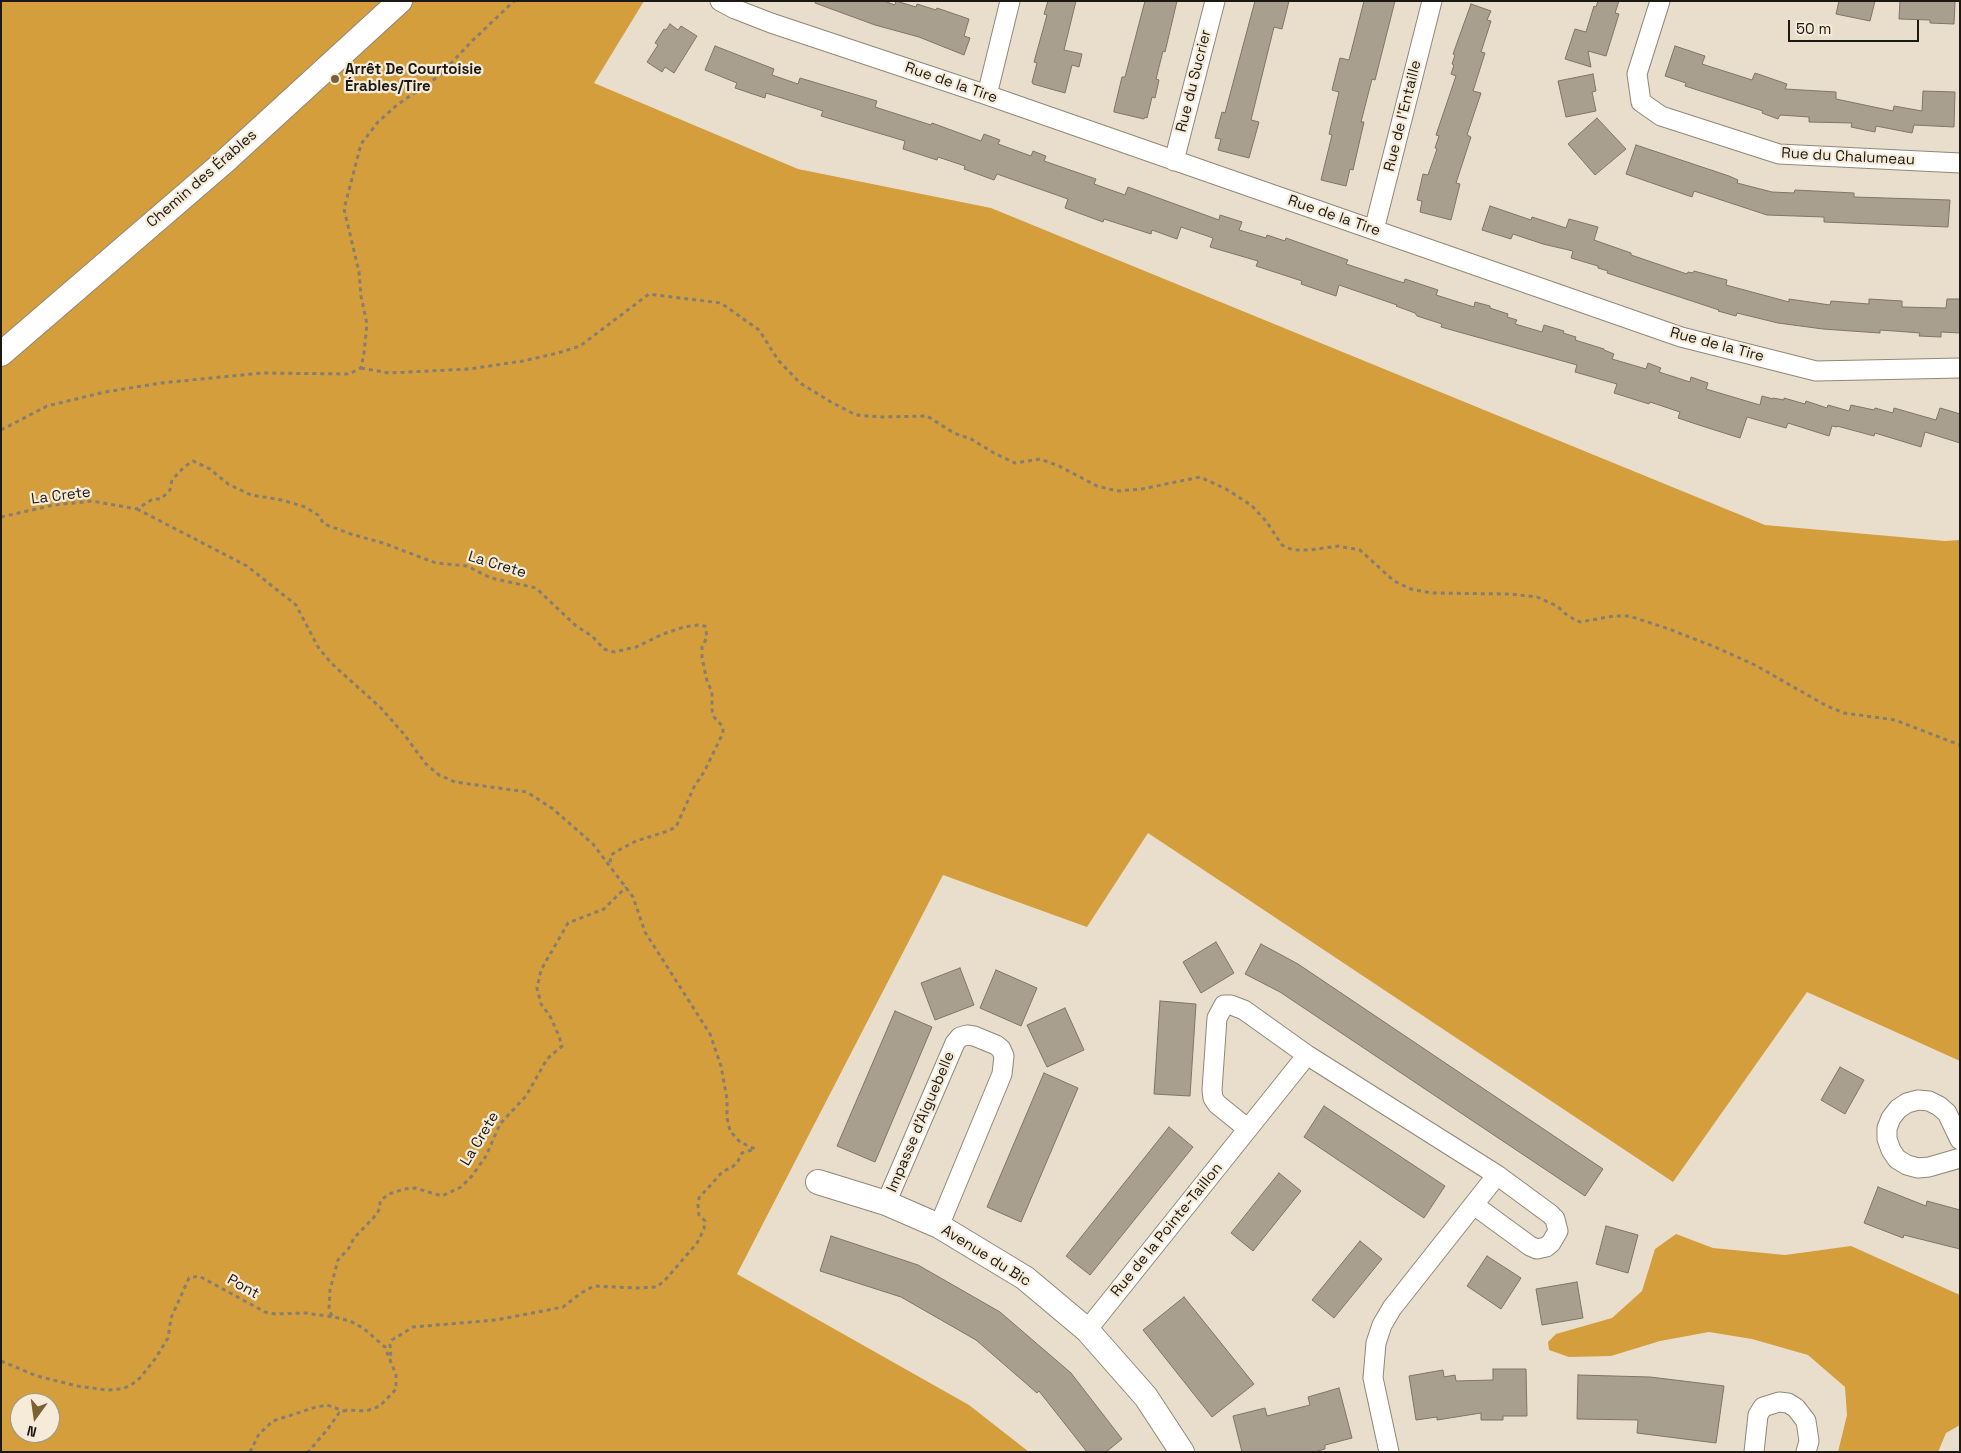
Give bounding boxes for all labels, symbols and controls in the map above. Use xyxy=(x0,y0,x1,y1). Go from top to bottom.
scale bar xyxy=(1791,10,1922,42)
text: 50 m xyxy=(1796,19,1831,38)
street label: Rue du Sucrier xyxy=(1173,28,1215,134)
street label: Rue de la Tire xyxy=(902,59,1000,107)
street label: Rue de l'Entaille xyxy=(1380,59,1426,173)
place label: Arrêt De Courtoisie Érables/Tire xyxy=(345,61,482,96)
marker: Arrêt De Courtoisie Érables/Tire xyxy=(329,73,341,85)
street label: Chemin des Érables xyxy=(143,126,261,232)
street label: Rue du Chalumeau xyxy=(1781,145,1915,169)
street label: Rue de la Tire xyxy=(1285,192,1383,240)
street label: Rue de la Tire xyxy=(1668,324,1766,366)
street label: La Crete xyxy=(30,483,92,509)
street label: La Crete xyxy=(466,548,528,582)
street label: Impasse d'Aiguebelle xyxy=(883,1049,959,1195)
street label: La Crete xyxy=(457,1109,503,1169)
street label: Rue de la Pointe-Taillon xyxy=(1107,1159,1227,1301)
street label: Avenue du Bic xyxy=(938,1221,1034,1291)
street label: Pont xyxy=(224,1271,262,1303)
north arrow xyxy=(10,1393,60,1443)
text: N xyxy=(25,1422,38,1441)

